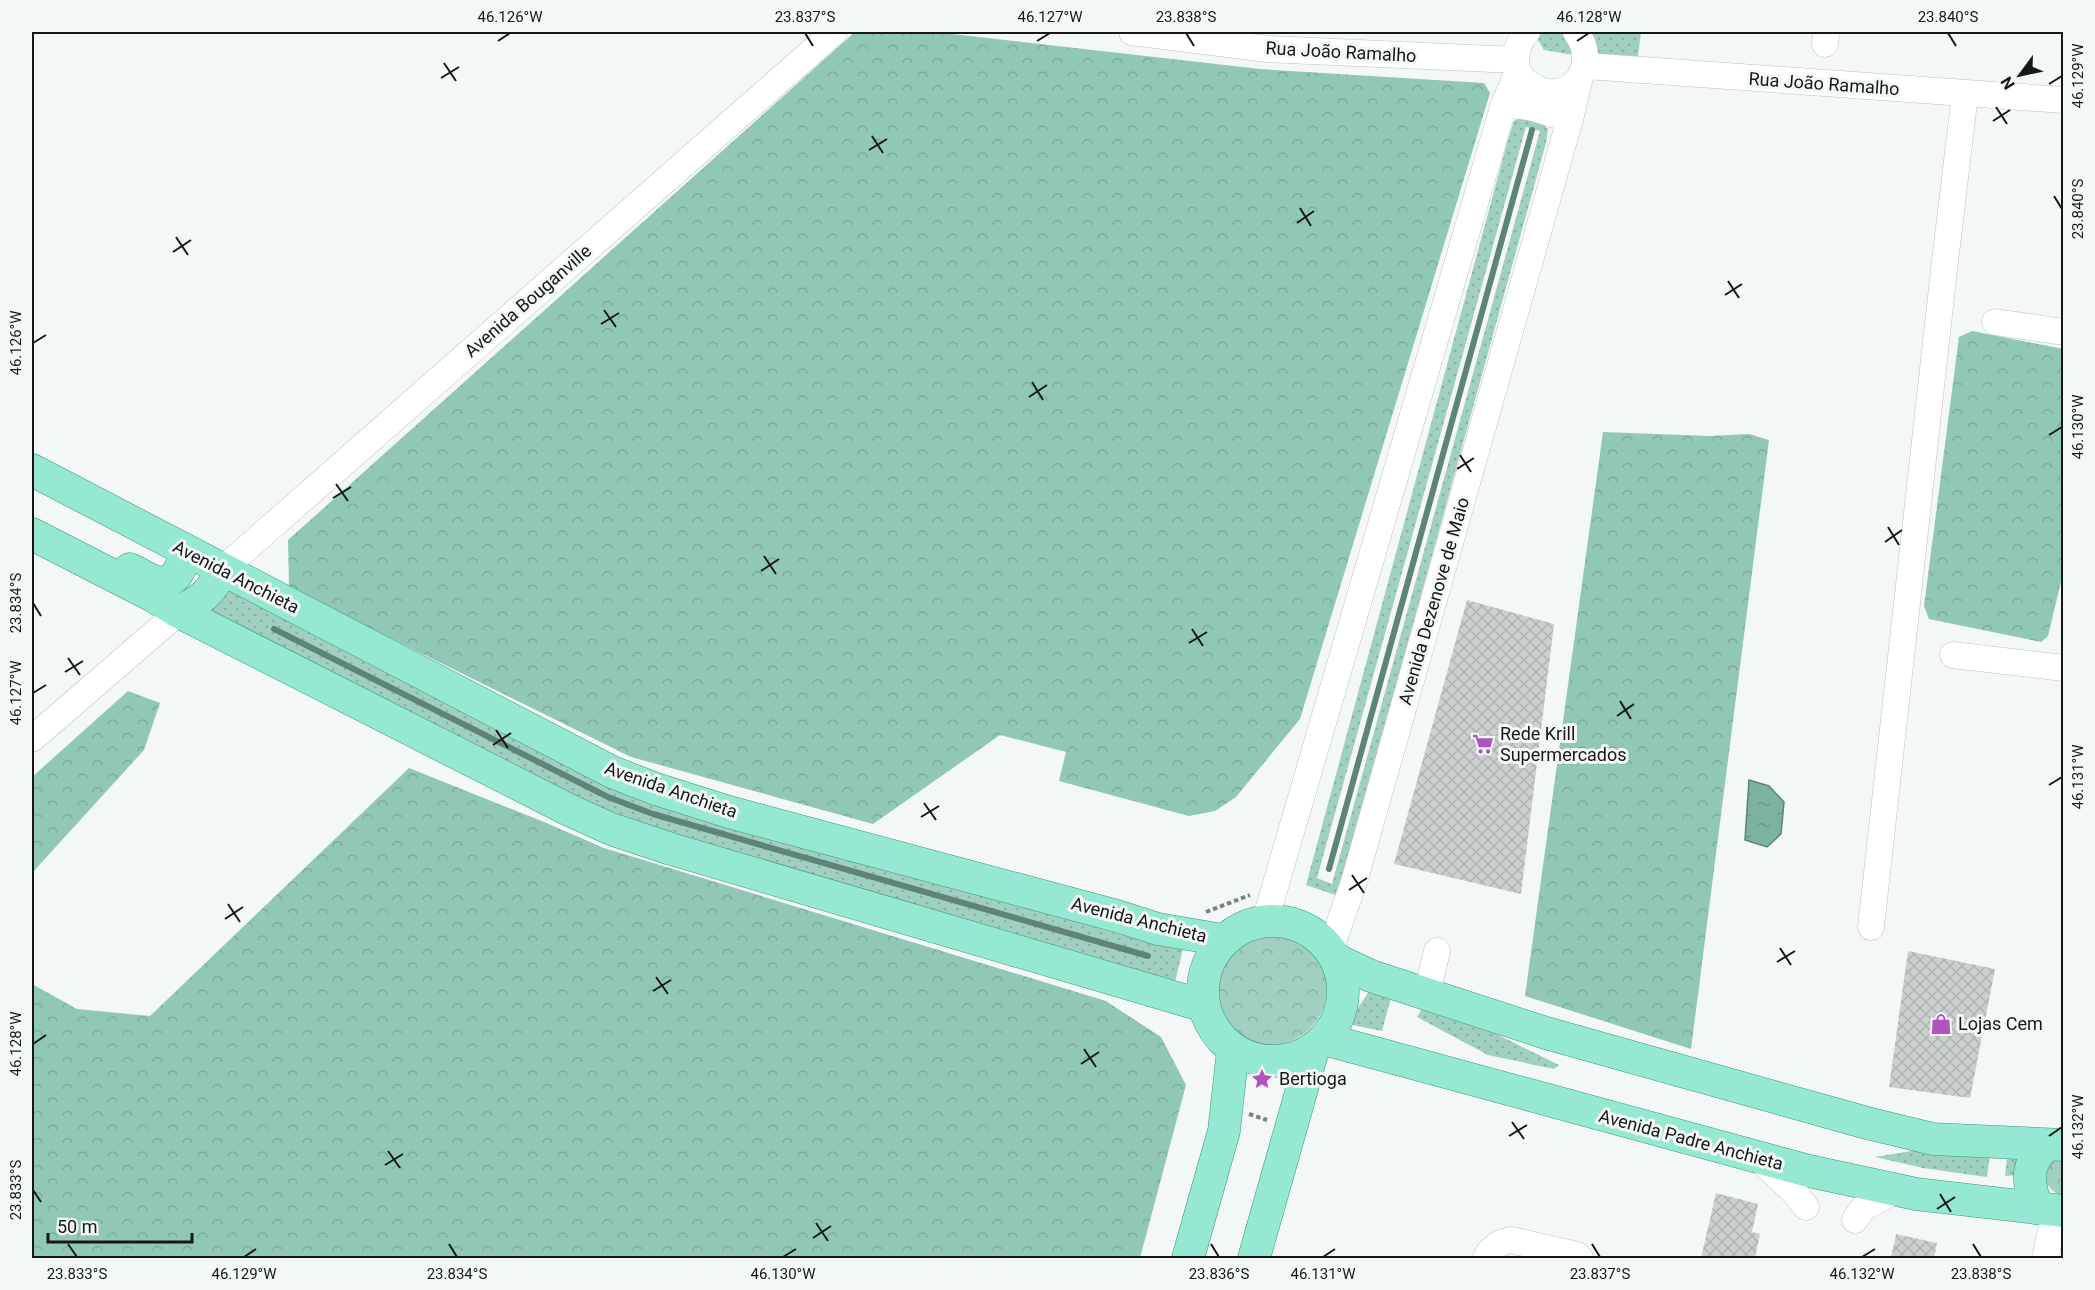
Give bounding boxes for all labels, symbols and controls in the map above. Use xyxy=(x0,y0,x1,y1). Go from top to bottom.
text: 46.126°W xyxy=(477,8,543,26)
text: 23.837°S xyxy=(775,8,835,26)
text: 46.127°W xyxy=(1017,8,1083,26)
text: 23.838°S xyxy=(1156,8,1216,26)
text: 46.128°W xyxy=(1556,8,1622,26)
text: 23.840°S xyxy=(1918,8,1978,26)
street label: Rua João Ramalho xyxy=(1265,37,1417,66)
text: 46.129°W xyxy=(2069,43,2087,109)
north arrow xyxy=(1990,45,2050,105)
street label: Rua João Ramalho xyxy=(1748,68,1900,99)
text: N xyxy=(1997,73,2019,93)
text: 23.840°S xyxy=(2069,179,2087,239)
street label: Avenida Bouganville xyxy=(460,240,595,361)
text: 46.126°W xyxy=(7,310,25,376)
text: 46.130°W xyxy=(2069,394,2087,460)
street label: Avenida Dezenove de Maio xyxy=(1394,495,1473,707)
street label: Avenida Anchieta xyxy=(170,536,303,617)
text: 23.834°S xyxy=(7,573,25,633)
text: 46.127°W xyxy=(7,660,25,726)
place label: Rede Krill Supermercados xyxy=(1500,723,1627,765)
supermarket icon: Rede Krill Supermercados xyxy=(1471,732,1495,756)
text: 46.131°W xyxy=(2069,744,2087,810)
street label: Avenida Anchieta xyxy=(602,757,740,822)
street label: Avenida Anchieta xyxy=(1069,893,1209,946)
text: 46.128°W xyxy=(7,1011,25,1077)
shop icon: Lojas Cem xyxy=(1929,1012,1953,1036)
place label: Lojas Cem xyxy=(1958,1013,2043,1034)
place icon: Bertioga xyxy=(1250,1067,1274,1091)
place label: Bertioga xyxy=(1279,1068,1347,1089)
text: 46.132°W xyxy=(2069,1094,2087,1160)
street label: Avenida Padre Anchieta xyxy=(1597,1105,1786,1174)
text: 23.833°S xyxy=(7,1160,25,1220)
scale bar xyxy=(48,1206,192,1244)
text: 50 m xyxy=(57,1216,97,1237)
text: 23.833°S xyxy=(47,1265,107,1283)
text: 46.129°W xyxy=(211,1265,277,1283)
text: 23.834°S xyxy=(427,1265,487,1283)
text: 46.130°W xyxy=(750,1265,816,1283)
text: 23.836°S xyxy=(1189,1265,1249,1283)
text: 46.131°W xyxy=(1290,1265,1356,1283)
text: 23.837°S xyxy=(1570,1265,1630,1283)
text: 46.132°W xyxy=(1829,1265,1895,1283)
text: 23.838°S xyxy=(1951,1265,2011,1283)

